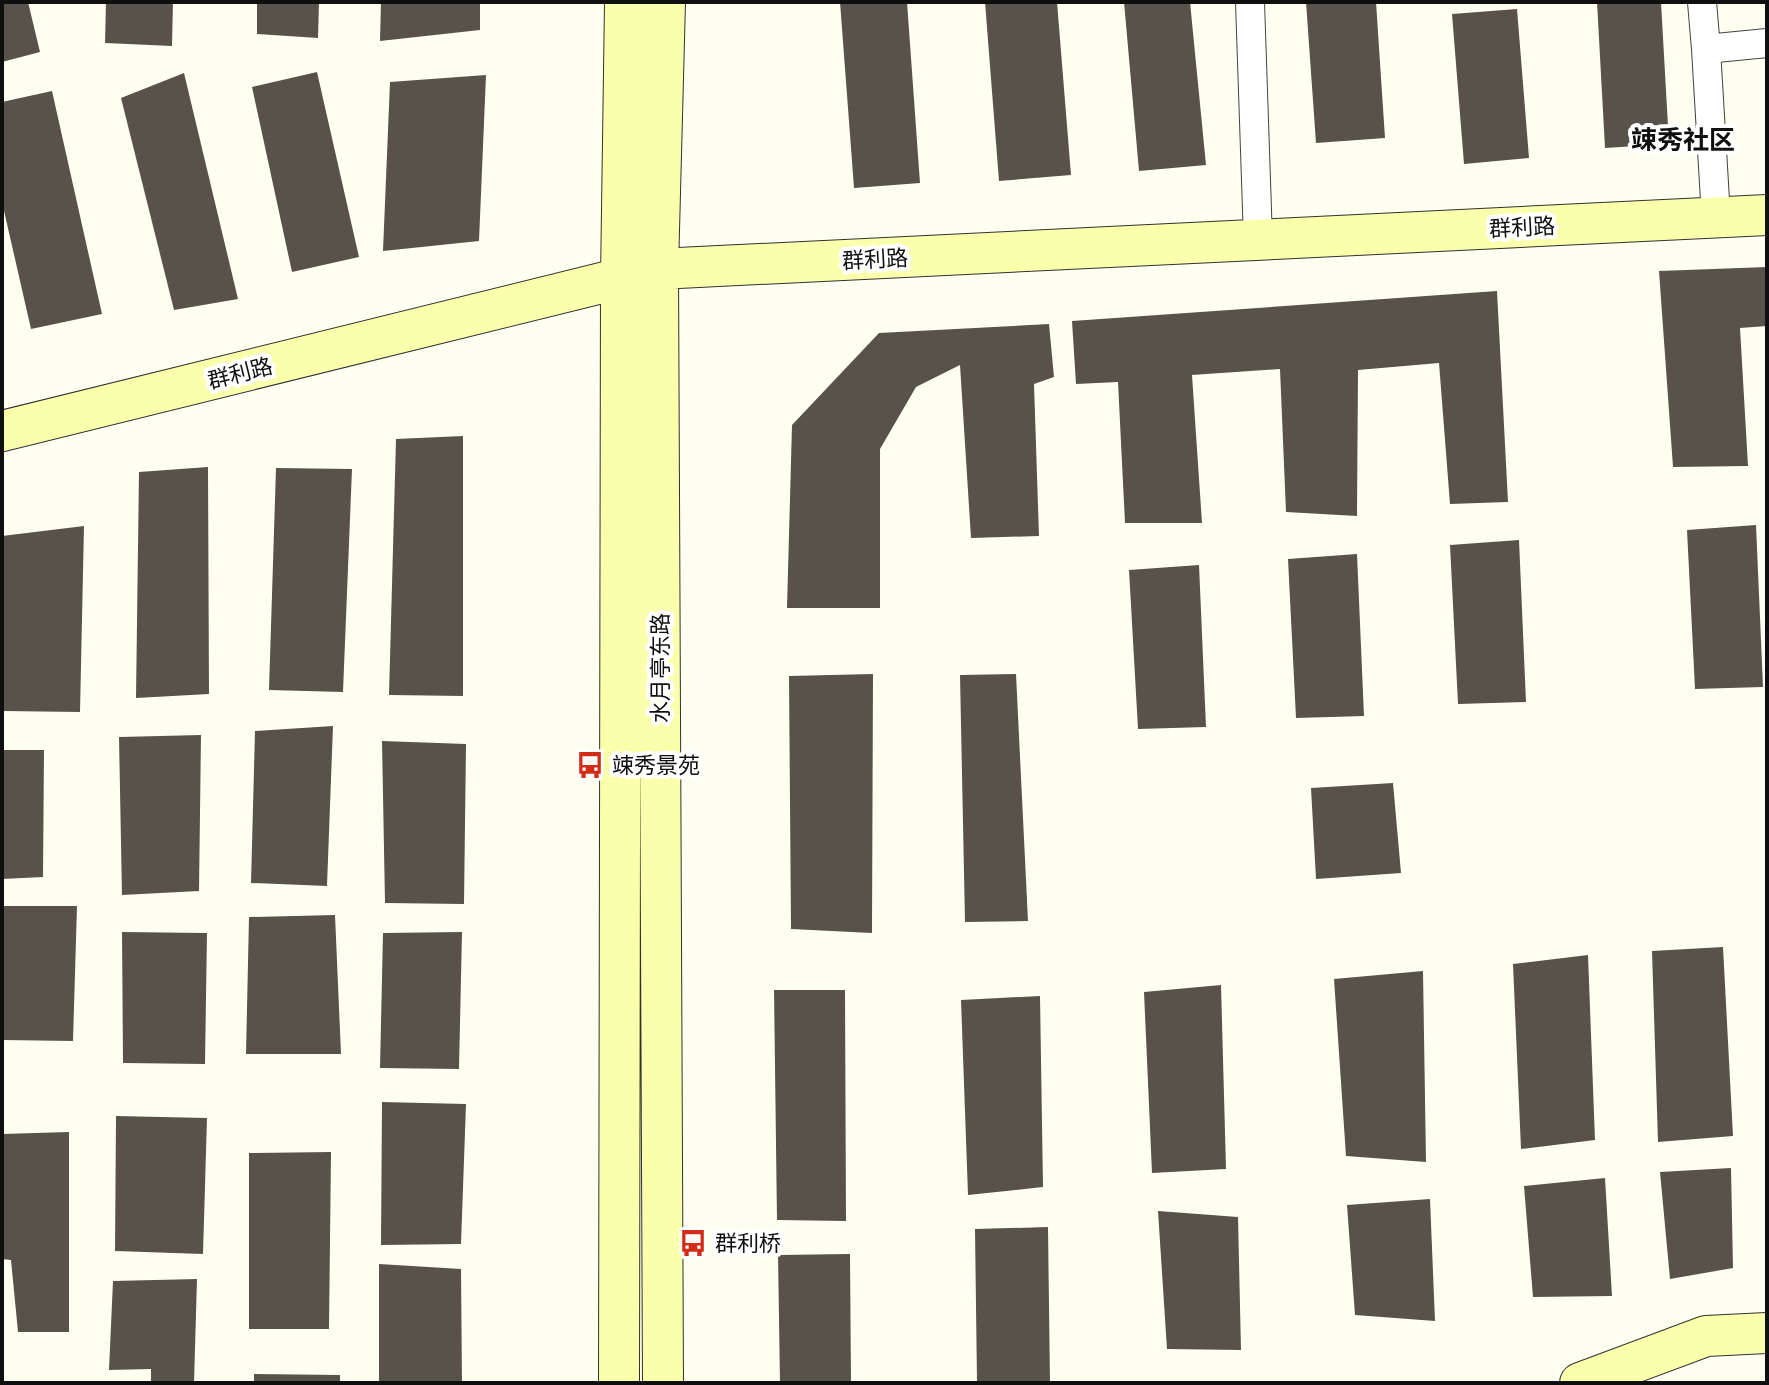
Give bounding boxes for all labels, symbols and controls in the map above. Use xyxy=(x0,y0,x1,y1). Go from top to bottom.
district label: 竦秀社区 xyxy=(1631,122,1735,158)
street label: 群利路 xyxy=(1488,210,1556,244)
street label: 群利路 xyxy=(841,242,909,276)
street label: 群利路 xyxy=(204,350,276,396)
street label: 水月亭东路 xyxy=(645,613,675,723)
bus stop icon: 竦秀景苑 xyxy=(575,750,605,780)
place label: 竦秀景苑 xyxy=(612,750,700,780)
bus stop icon: 群利桥 xyxy=(678,1228,708,1258)
place label: 群利桥 xyxy=(715,1228,781,1258)

